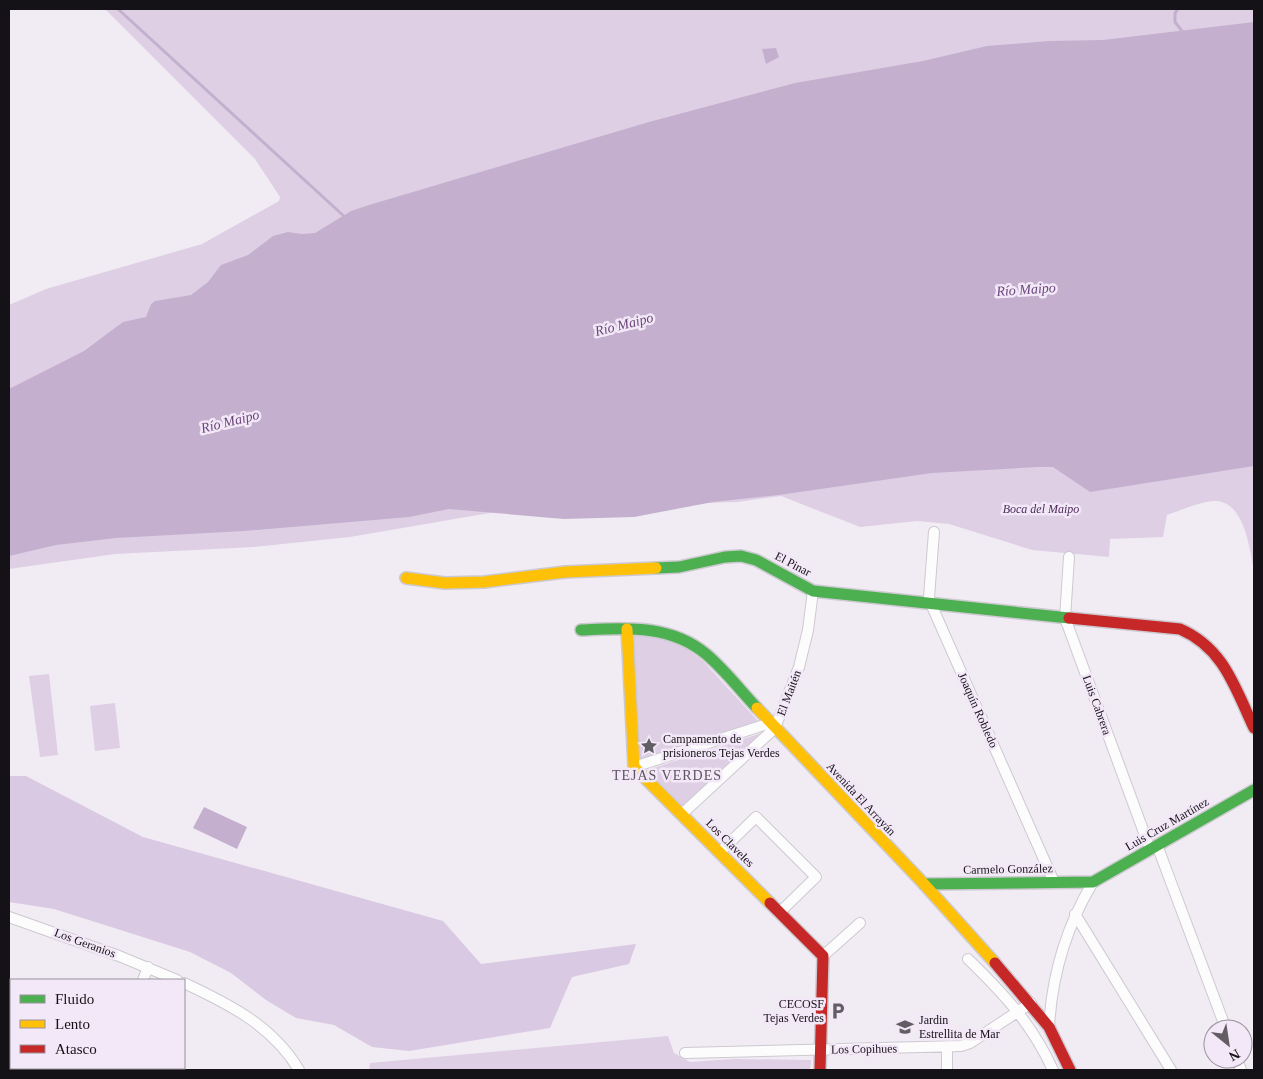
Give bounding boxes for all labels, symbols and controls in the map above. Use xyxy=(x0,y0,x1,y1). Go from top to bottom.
water label: Río Maipo xyxy=(995,280,1056,299)
water label: Río Maipo xyxy=(592,310,655,339)
water label: Río Maipo xyxy=(198,407,261,436)
park label: Boca del Maipo xyxy=(1003,502,1079,516)
street label: El Pinar xyxy=(772,549,814,579)
street label: El Maitén xyxy=(774,668,804,718)
street label: Joaquín Robledo xyxy=(955,670,1001,750)
street label: Luis Cabrera xyxy=(1080,673,1114,737)
place label: Campamento de prisioneros Tejas Verdes xyxy=(663,732,780,760)
place icon: Campamento de prisioneros Tejas Verdes xyxy=(639,736,659,756)
street label: Avenida El Arrayán xyxy=(823,759,899,839)
district label: TEJAS VERDES xyxy=(612,768,722,783)
street label: Luis Cruz Martínez xyxy=(1123,794,1211,854)
street label: Los Claveles xyxy=(703,816,757,870)
street label: Carmelo González xyxy=(963,861,1053,877)
street label: Los Geranios xyxy=(52,925,118,961)
legend xyxy=(10,979,185,1069)
text: Fluido xyxy=(55,991,94,1007)
place label: CECOSF Tejas Verdes xyxy=(763,997,824,1025)
parking icon: CECOSF Tejas Verdes xyxy=(828,1001,848,1021)
place label: Jardin Estrellita de Mar xyxy=(919,1013,1000,1041)
text: Lento xyxy=(55,1016,90,1032)
school or university icon: Jardin Estrellita de Mar xyxy=(895,1017,915,1037)
north arrow xyxy=(1203,1019,1253,1069)
text: Atasco xyxy=(55,1041,97,1057)
street label: Los Copihues xyxy=(831,1041,898,1057)
text: N xyxy=(1226,1046,1242,1064)

